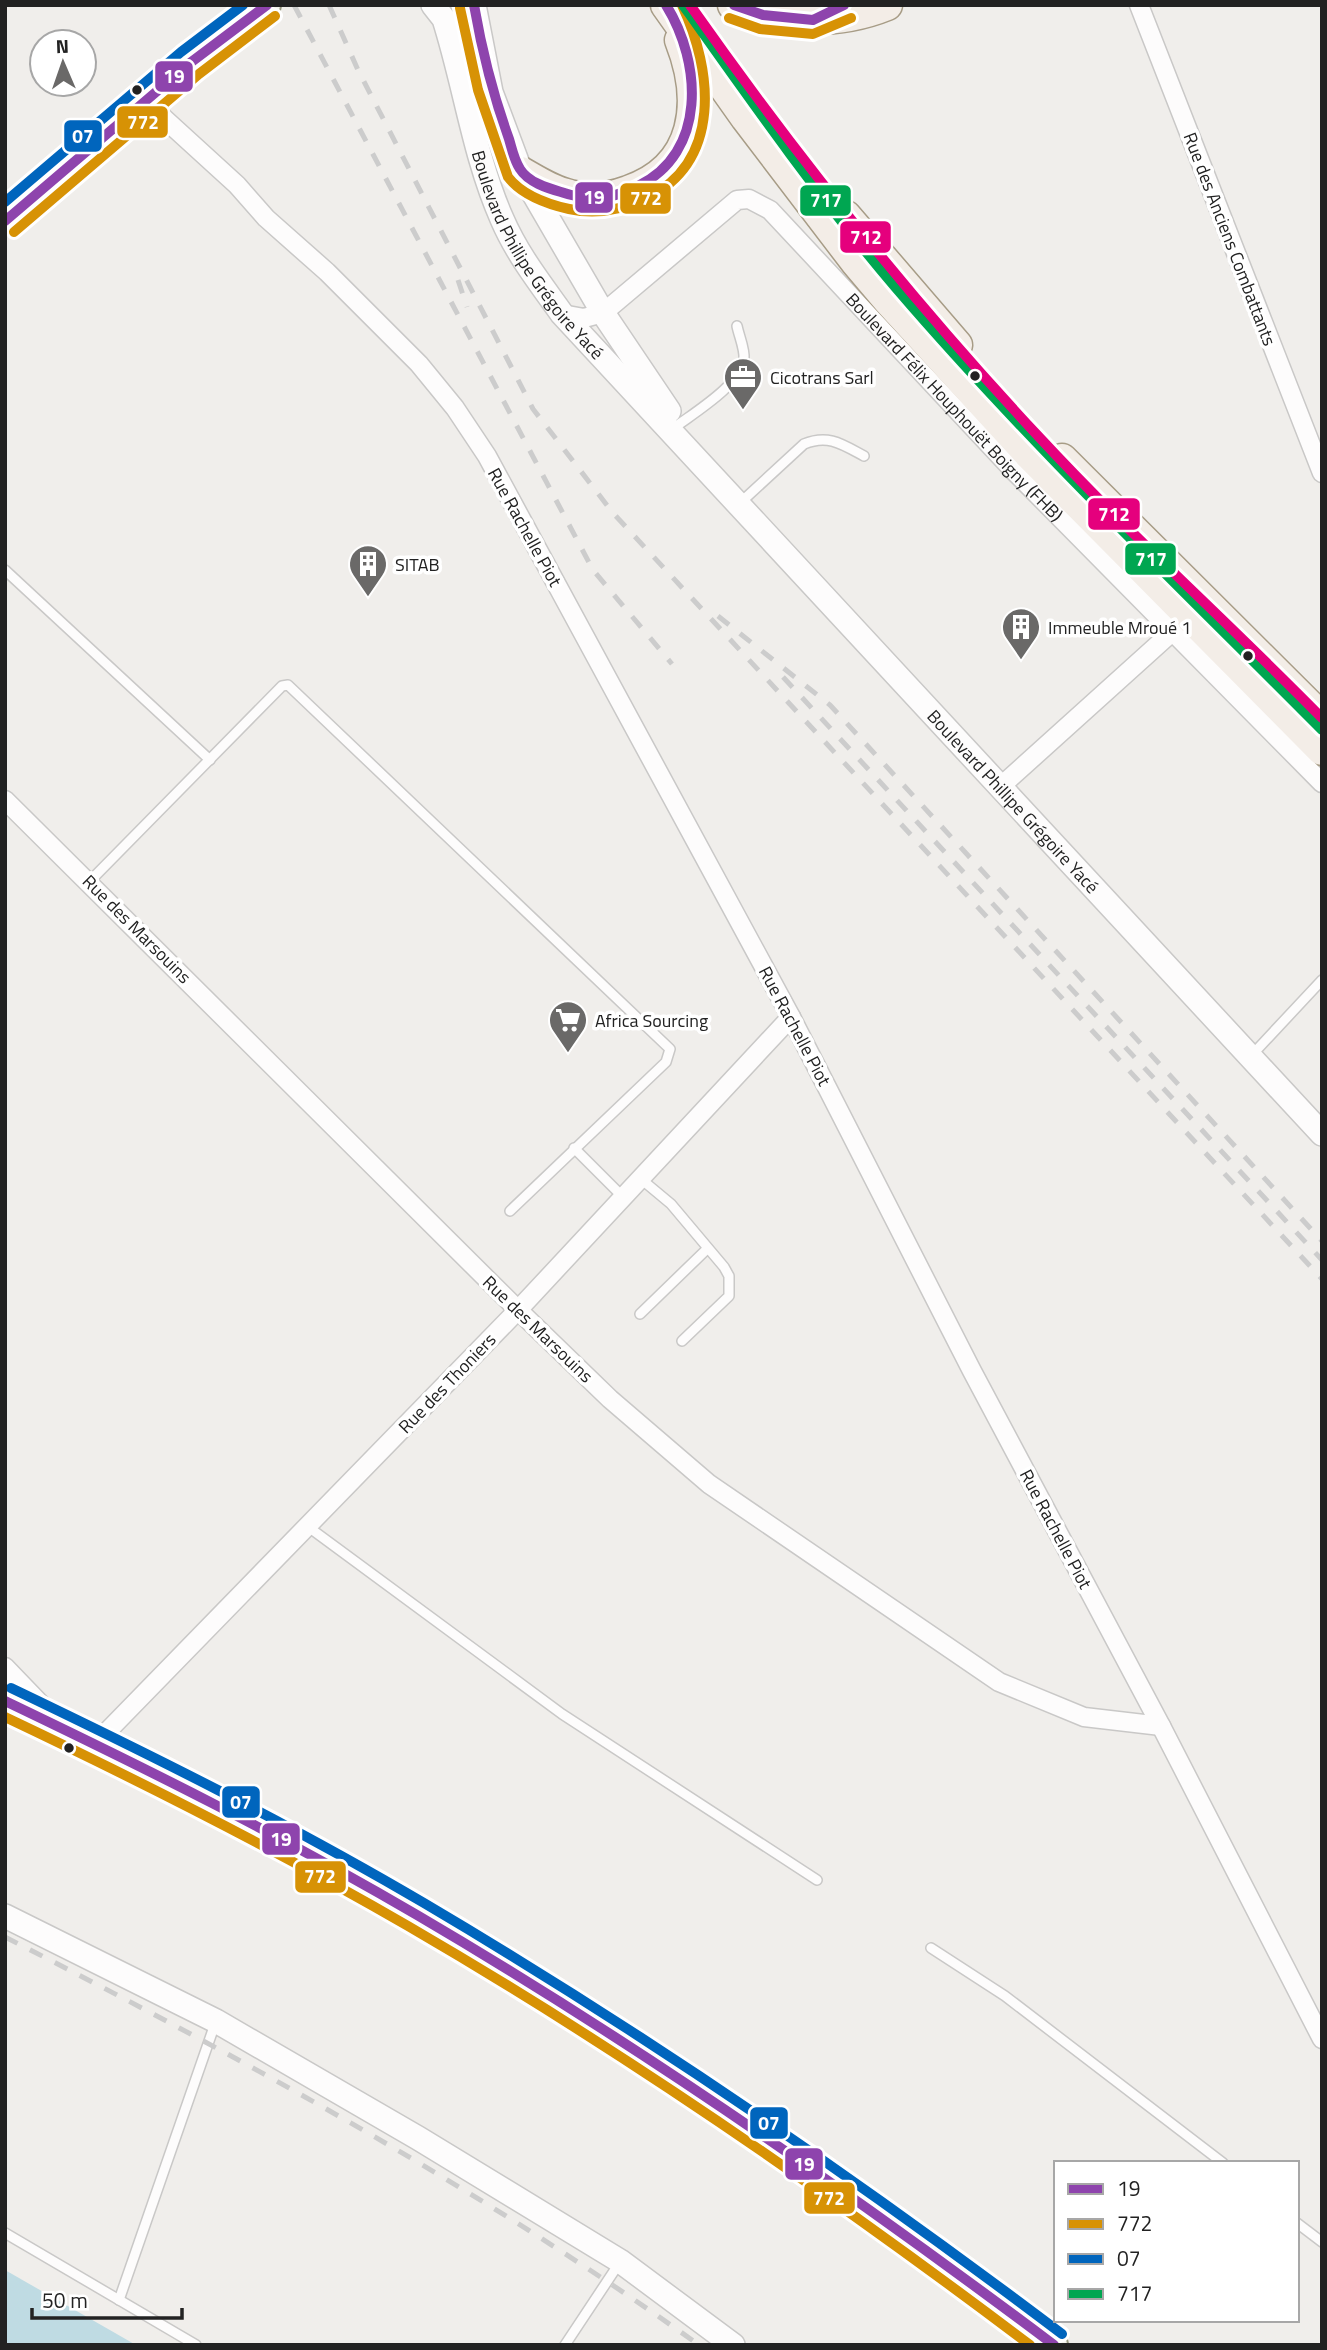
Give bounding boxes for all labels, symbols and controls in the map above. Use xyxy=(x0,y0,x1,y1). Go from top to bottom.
north arrow xyxy=(28,28,98,98)
text: N xyxy=(55,31,69,60)
line badge: 19 xyxy=(154,60,194,93)
text: 19 xyxy=(163,61,185,90)
unlabelled marker xyxy=(130,83,144,97)
line badge: 772 xyxy=(116,105,169,139)
text: 772 xyxy=(127,107,159,136)
line badge: 07 xyxy=(63,119,103,153)
text: 07 xyxy=(72,121,94,150)
street label: Rue des Anciens Combattants xyxy=(1177,128,1283,350)
street label: Boulevard Phillipe Grégoire Yacé xyxy=(465,147,611,365)
line badge: 19 xyxy=(574,181,614,214)
text: 19 xyxy=(583,182,605,211)
line badge: 772 xyxy=(619,182,672,215)
text: 772 xyxy=(630,183,662,212)
line badge: 717 xyxy=(799,184,852,217)
text: 717 xyxy=(810,185,842,214)
line badge: 712 xyxy=(839,220,892,254)
text: 712 xyxy=(850,222,882,251)
street label: Boulevard Félix Houphouët Boigny (FHB) xyxy=(840,286,1070,527)
office icon: Cicotrans Sarl xyxy=(722,356,764,411)
place label: Cicotrans Sarl xyxy=(770,364,874,391)
unlabelled marker xyxy=(968,369,982,383)
street label: Rue Rachelle Piot xyxy=(481,463,569,592)
line badge: 712 xyxy=(1087,497,1141,531)
text: 712 xyxy=(1098,499,1130,528)
line badge: 717 xyxy=(1124,542,1177,576)
building icon: SITAB xyxy=(347,543,389,598)
text: 717 xyxy=(1135,544,1167,573)
place label: SITAB xyxy=(395,551,440,578)
building icon: Immeuble Mroué 1 xyxy=(1000,606,1042,661)
place label: Immeuble Mroué 1 xyxy=(1048,614,1191,641)
unlabelled marker xyxy=(1241,649,1255,663)
street label: Boulevard Phillipe Grégoire Yacé xyxy=(921,703,1106,899)
street label: Rue des Marsouins xyxy=(76,868,198,990)
street label: Rue Rachelle Piot xyxy=(752,961,838,1091)
supermarket icon: Africa Sourcing xyxy=(547,999,589,1054)
place label: Africa Sourcing xyxy=(595,1007,708,1034)
street label: Rue des Marsouins xyxy=(477,1269,599,1389)
street label: Rue des Thoniers xyxy=(392,1327,502,1439)
street label: Rue Rachelle Piot xyxy=(1013,1464,1099,1594)
unlabelled marker xyxy=(62,1741,76,1755)
line badge: 07 xyxy=(221,1785,261,1819)
text: 07 xyxy=(230,1787,252,1816)
line badge: 19 xyxy=(261,1822,301,1856)
text: 19 xyxy=(270,1824,292,1853)
line badge: 772 xyxy=(294,1860,347,1894)
text: 772 xyxy=(304,1861,336,1890)
line badge: 07 xyxy=(749,2106,789,2140)
text: 07 xyxy=(758,2108,780,2137)
line badge: 19 xyxy=(784,2147,824,2181)
text: 19 xyxy=(793,2149,815,2178)
legend xyxy=(1054,2161,1299,2322)
text: 19 xyxy=(1117,2172,1141,2204)
line badge: 772 xyxy=(803,2181,856,2215)
text: 772 xyxy=(813,2183,845,2212)
text: 772 xyxy=(1117,2207,1152,2239)
text: 07 xyxy=(1117,2242,1141,2274)
scale bar xyxy=(32,2276,182,2320)
text: 717 xyxy=(1117,2277,1152,2309)
text: 50 m xyxy=(42,2284,88,2316)

